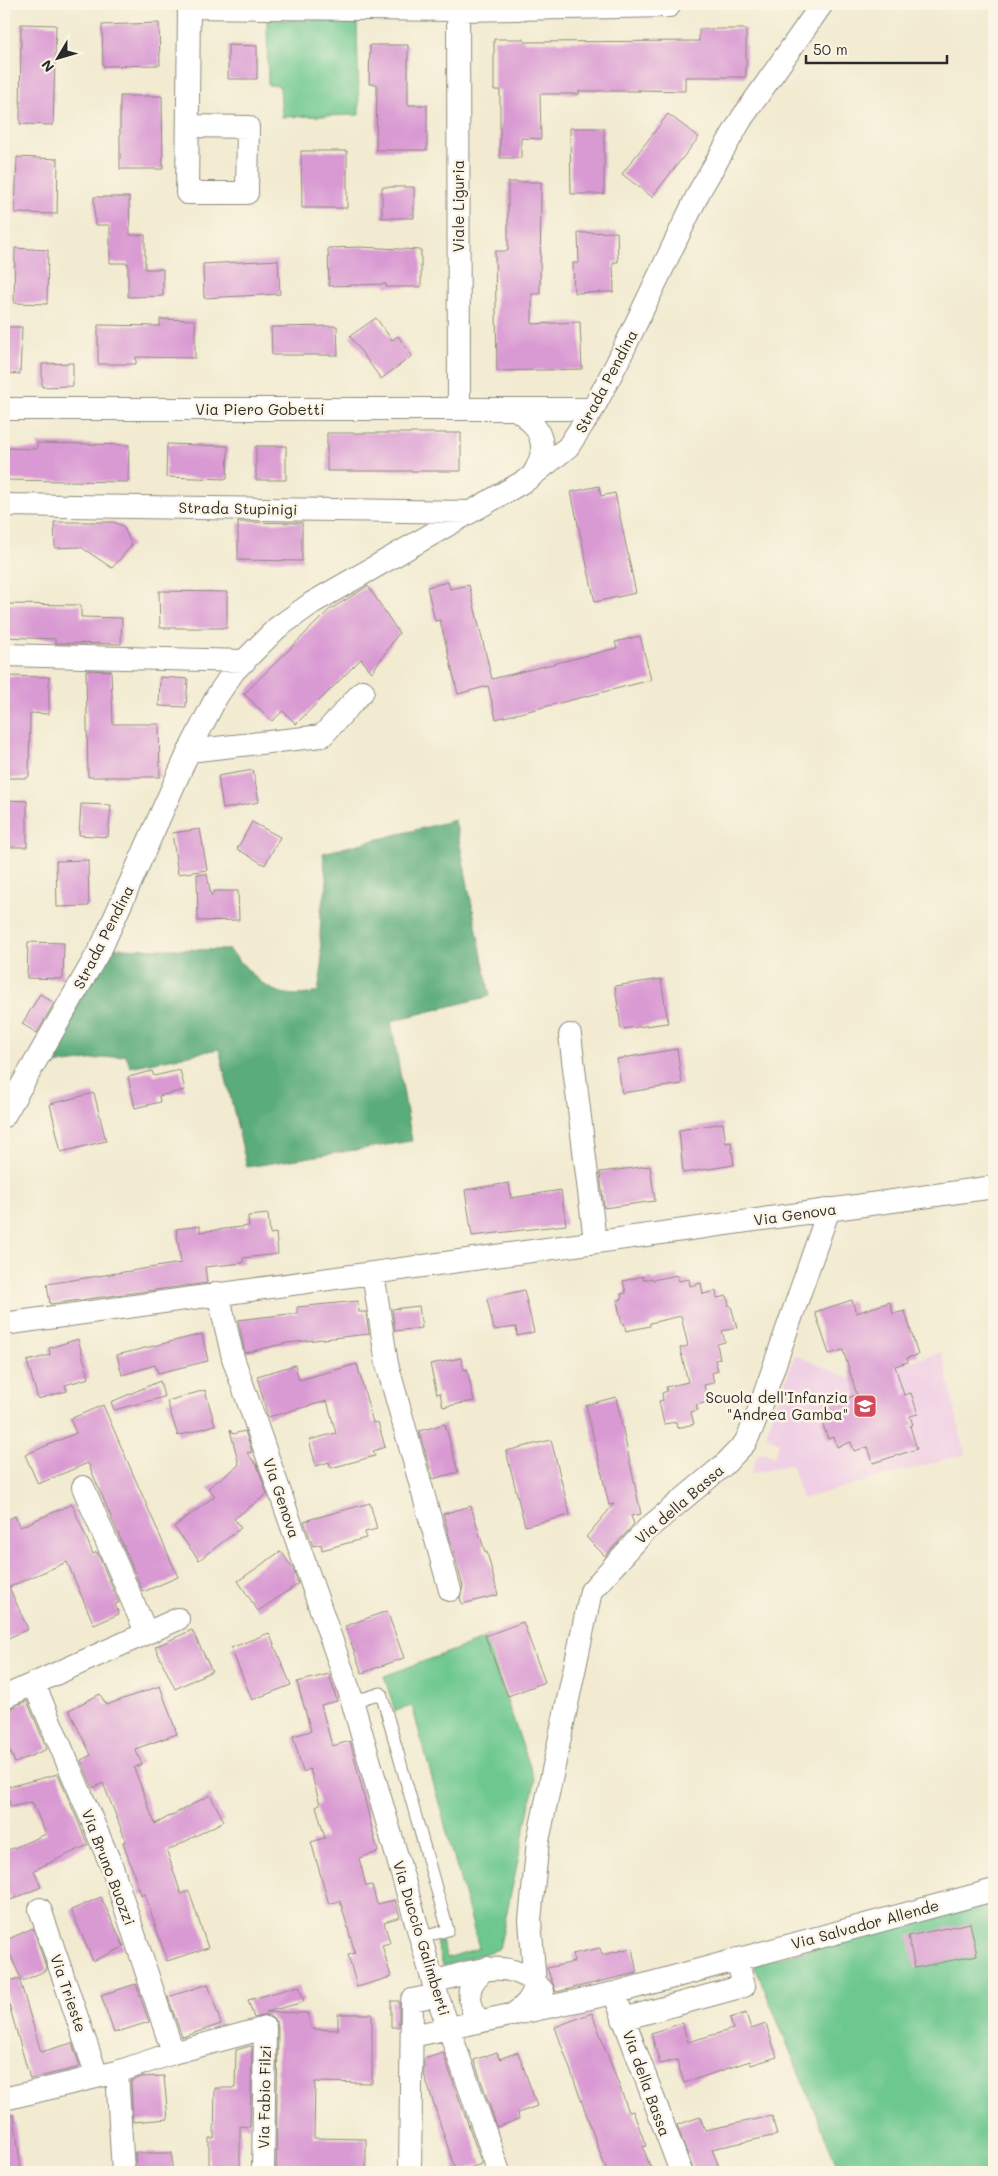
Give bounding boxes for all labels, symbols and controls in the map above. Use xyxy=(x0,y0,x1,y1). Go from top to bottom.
north arrow xyxy=(32,32,82,82)
scale bar xyxy=(806,32,947,64)
text: 50 m xyxy=(813,39,848,59)
text: N xyxy=(37,56,58,76)
street label: Viale Liguria xyxy=(448,160,468,252)
street label: Strada Pendina xyxy=(570,326,642,436)
street label: Via Piero Gobetti xyxy=(195,399,325,419)
street label: Strada Stupinigi xyxy=(178,497,298,519)
street label: Strada Pendina xyxy=(68,882,138,992)
street label: Via Genova xyxy=(752,1198,838,1230)
place label: Scuola dell'Infanzia "Andrea Gamba" xyxy=(705,1387,848,1424)
school or university icon: Scuola dell'Infanzia "Andrea Gamba" xyxy=(852,1393,878,1419)
street label: Via Genova xyxy=(259,1455,305,1541)
street label: Via della Bassa xyxy=(630,1460,728,1548)
street label: Via Bruno Buozzi xyxy=(78,1806,140,1928)
street label: Via Duccio Galimberti xyxy=(389,1858,455,2018)
street label: Via Salvador Allende xyxy=(789,1895,941,1953)
street label: Via Trieste xyxy=(46,1951,92,2035)
street label: Via della Bassa xyxy=(619,2027,675,2139)
street label: Via Fabio Filzi xyxy=(253,2045,275,2149)

